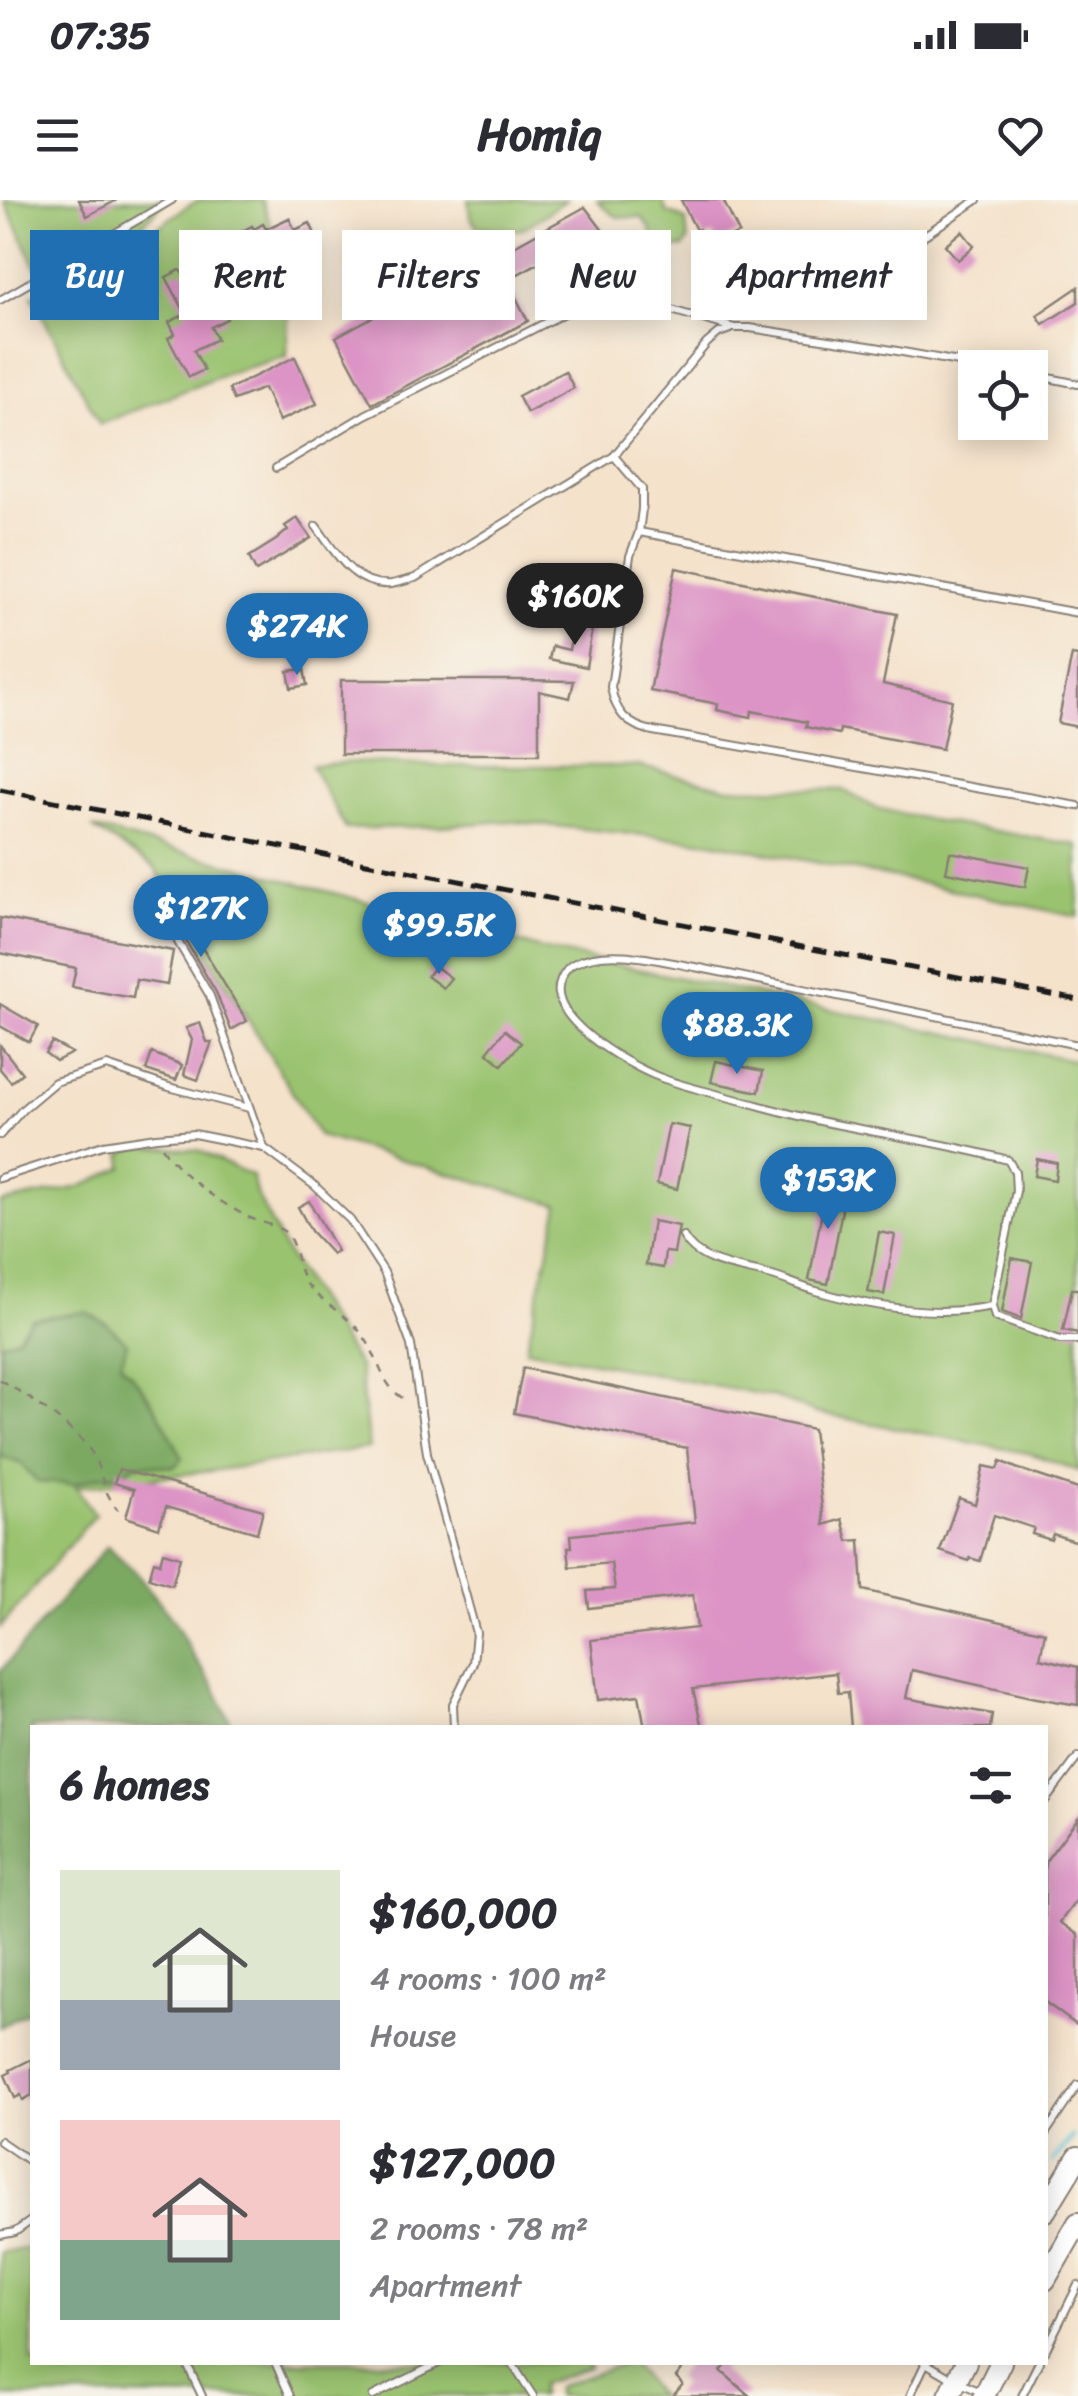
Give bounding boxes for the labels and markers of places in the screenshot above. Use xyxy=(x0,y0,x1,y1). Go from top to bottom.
pin: $160K xyxy=(505,563,645,648)
pin: $274K xyxy=(227,593,367,678)
pin: $127K xyxy=(131,875,271,960)
pin: $99.5K xyxy=(358,892,520,977)
pin: $88.3K xyxy=(656,992,818,1077)
pin: $153K xyxy=(758,1147,898,1232)

